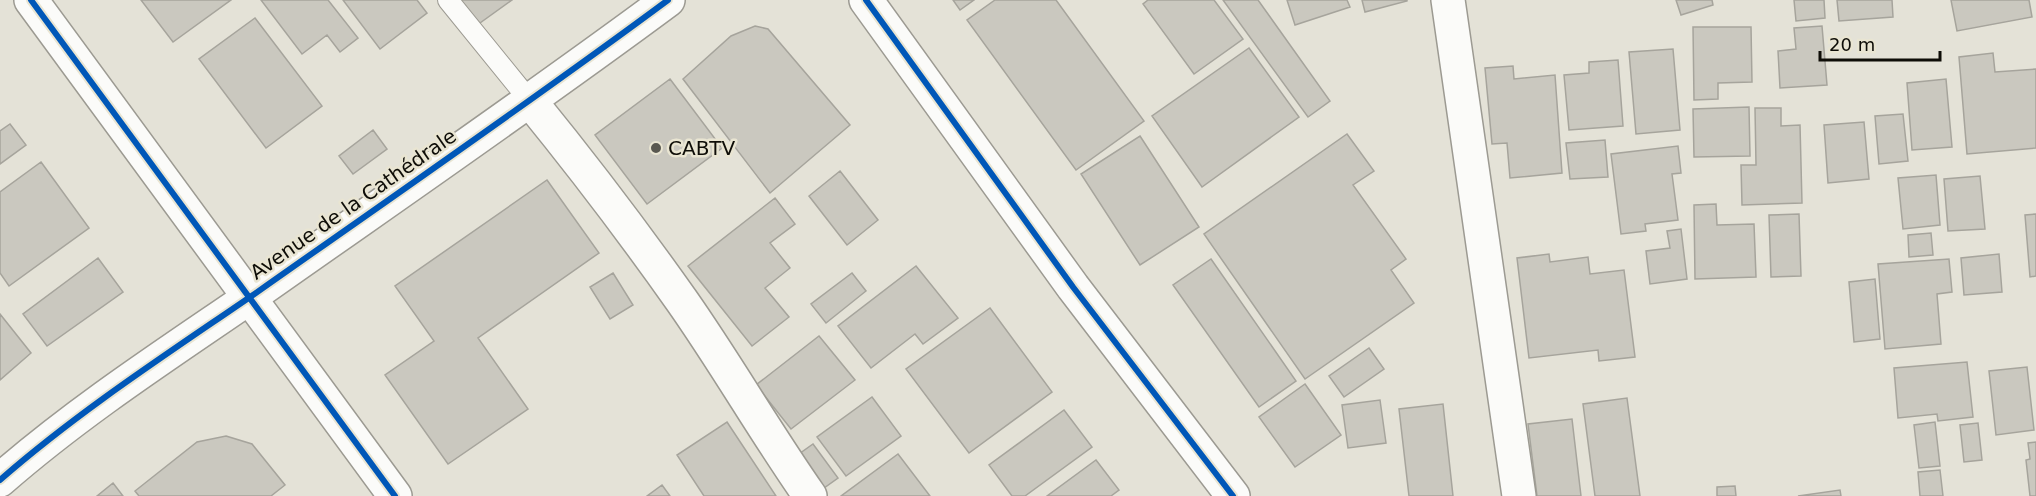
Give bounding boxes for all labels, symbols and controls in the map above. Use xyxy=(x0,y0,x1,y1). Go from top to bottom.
scale bar xyxy=(1820,24,1940,62)
text: 20 m xyxy=(1829,34,1875,55)
street label: Avenue de la Cathédrale xyxy=(245,124,461,284)
place label: CABTV xyxy=(668,136,736,160)
marker: CABTV xyxy=(649,141,663,155)

